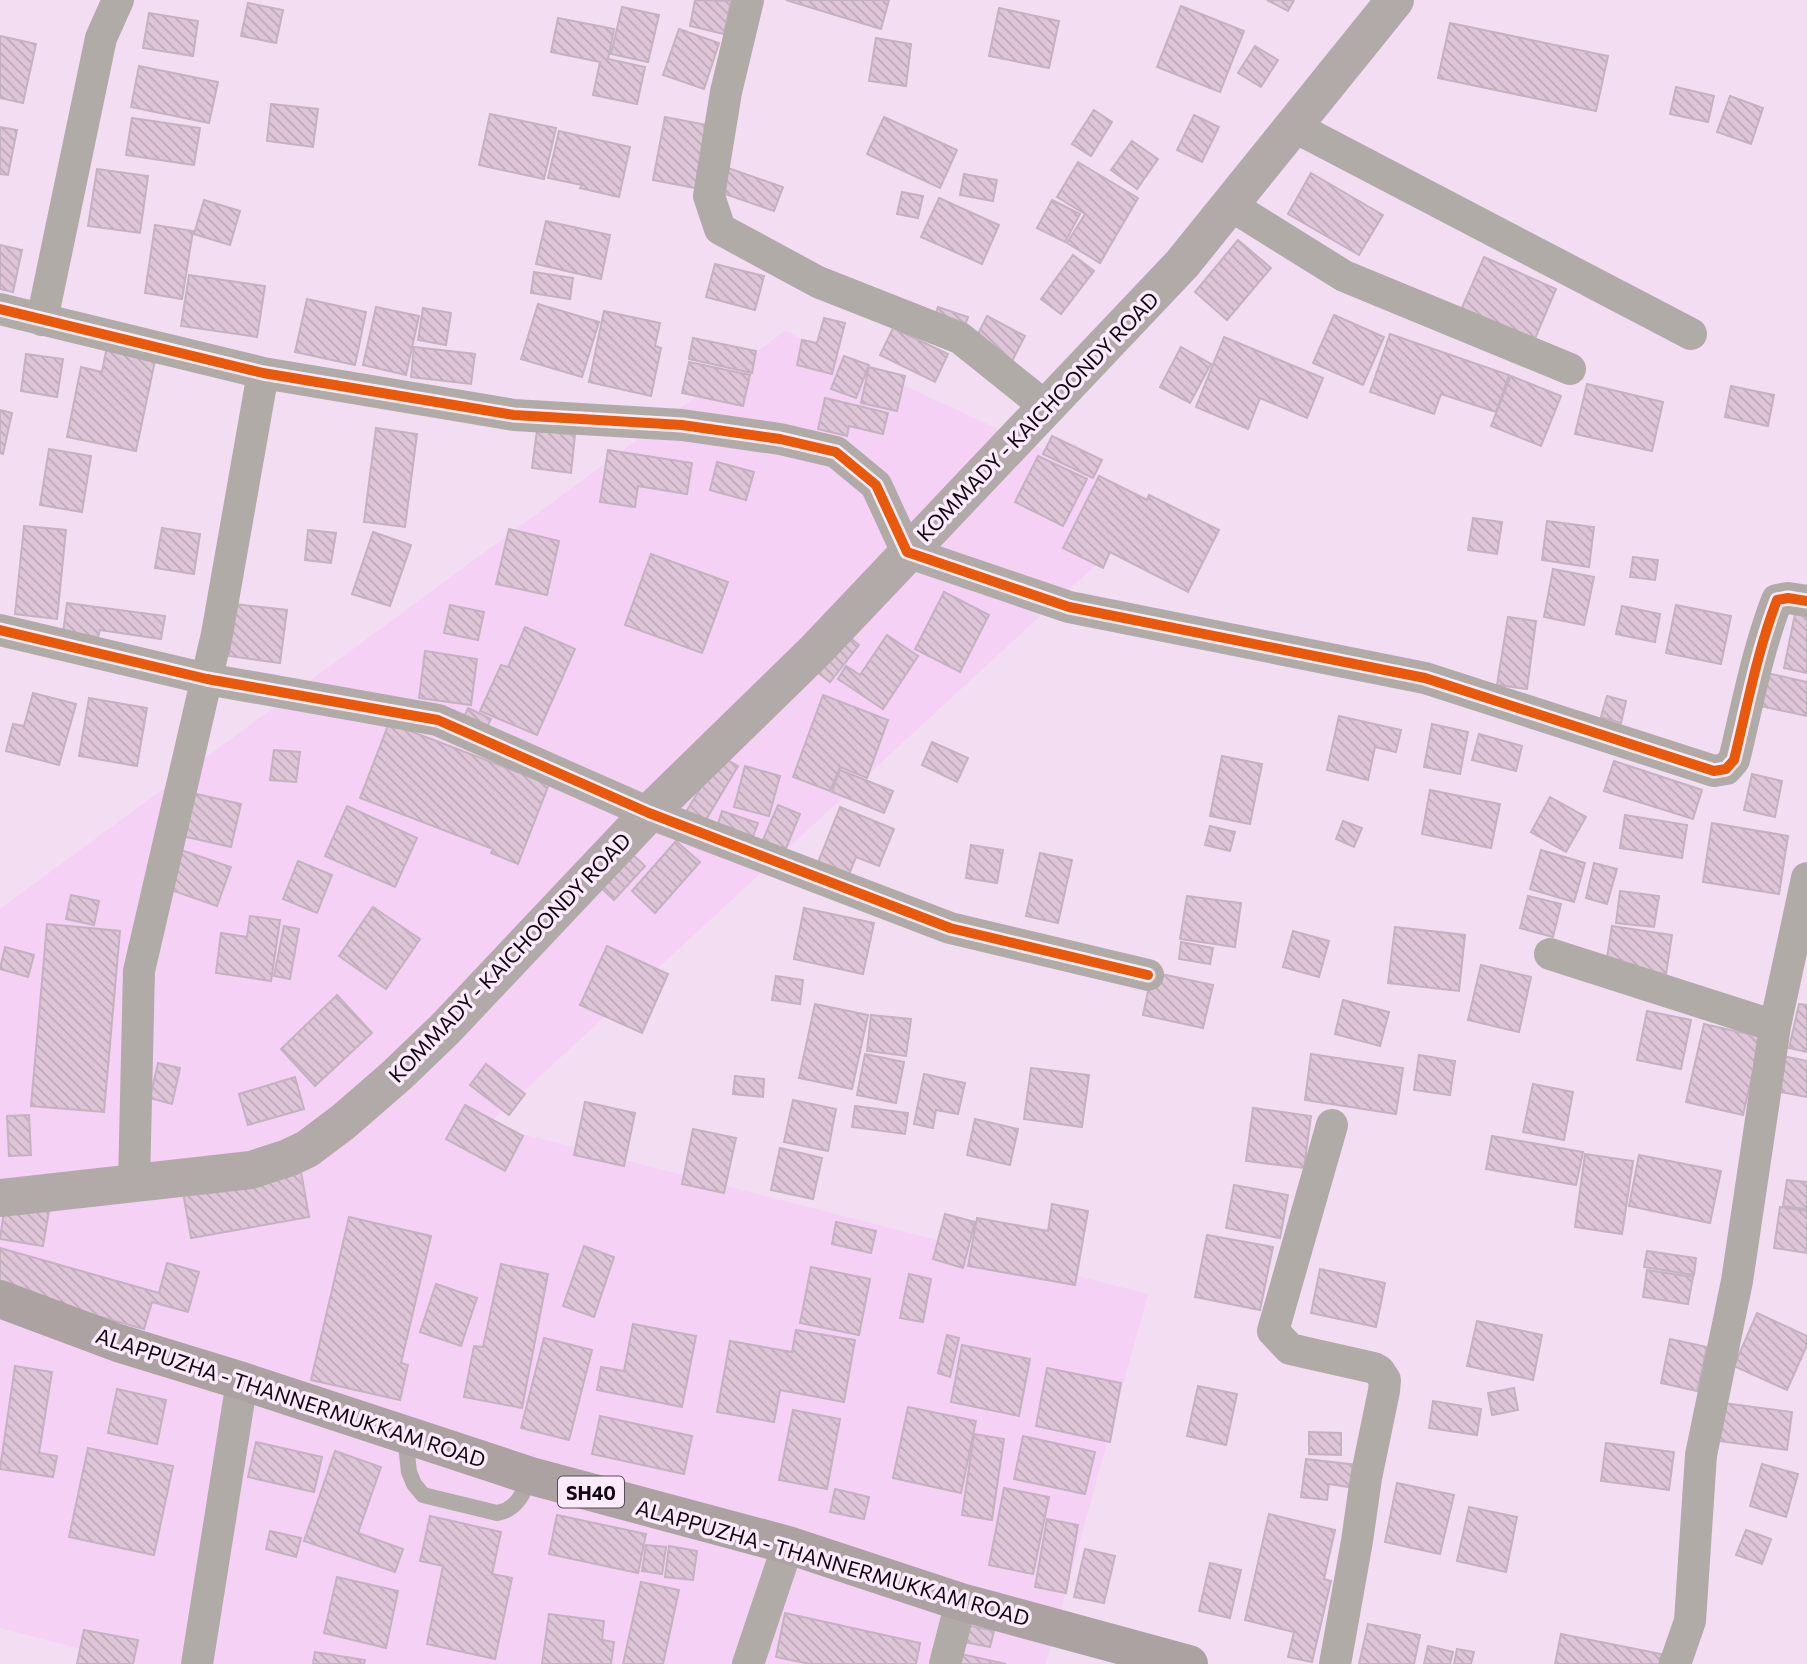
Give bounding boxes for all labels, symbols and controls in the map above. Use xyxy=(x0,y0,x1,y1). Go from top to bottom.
street label: KOMMADY - KAICHOONDY ROAD xyxy=(911,286,1163,546)
street label: KOMMADY - KAICHOONDY ROAD xyxy=(383,827,635,1087)
street label: ALAPPUZHA - THANNERMUKKAM ROAD xyxy=(93,1322,489,1472)
road number: SH40 xyxy=(558,1476,624,1508)
street label: ALAPPUZHA - THANNERMUKKAM ROAD xyxy=(633,1494,1033,1630)

